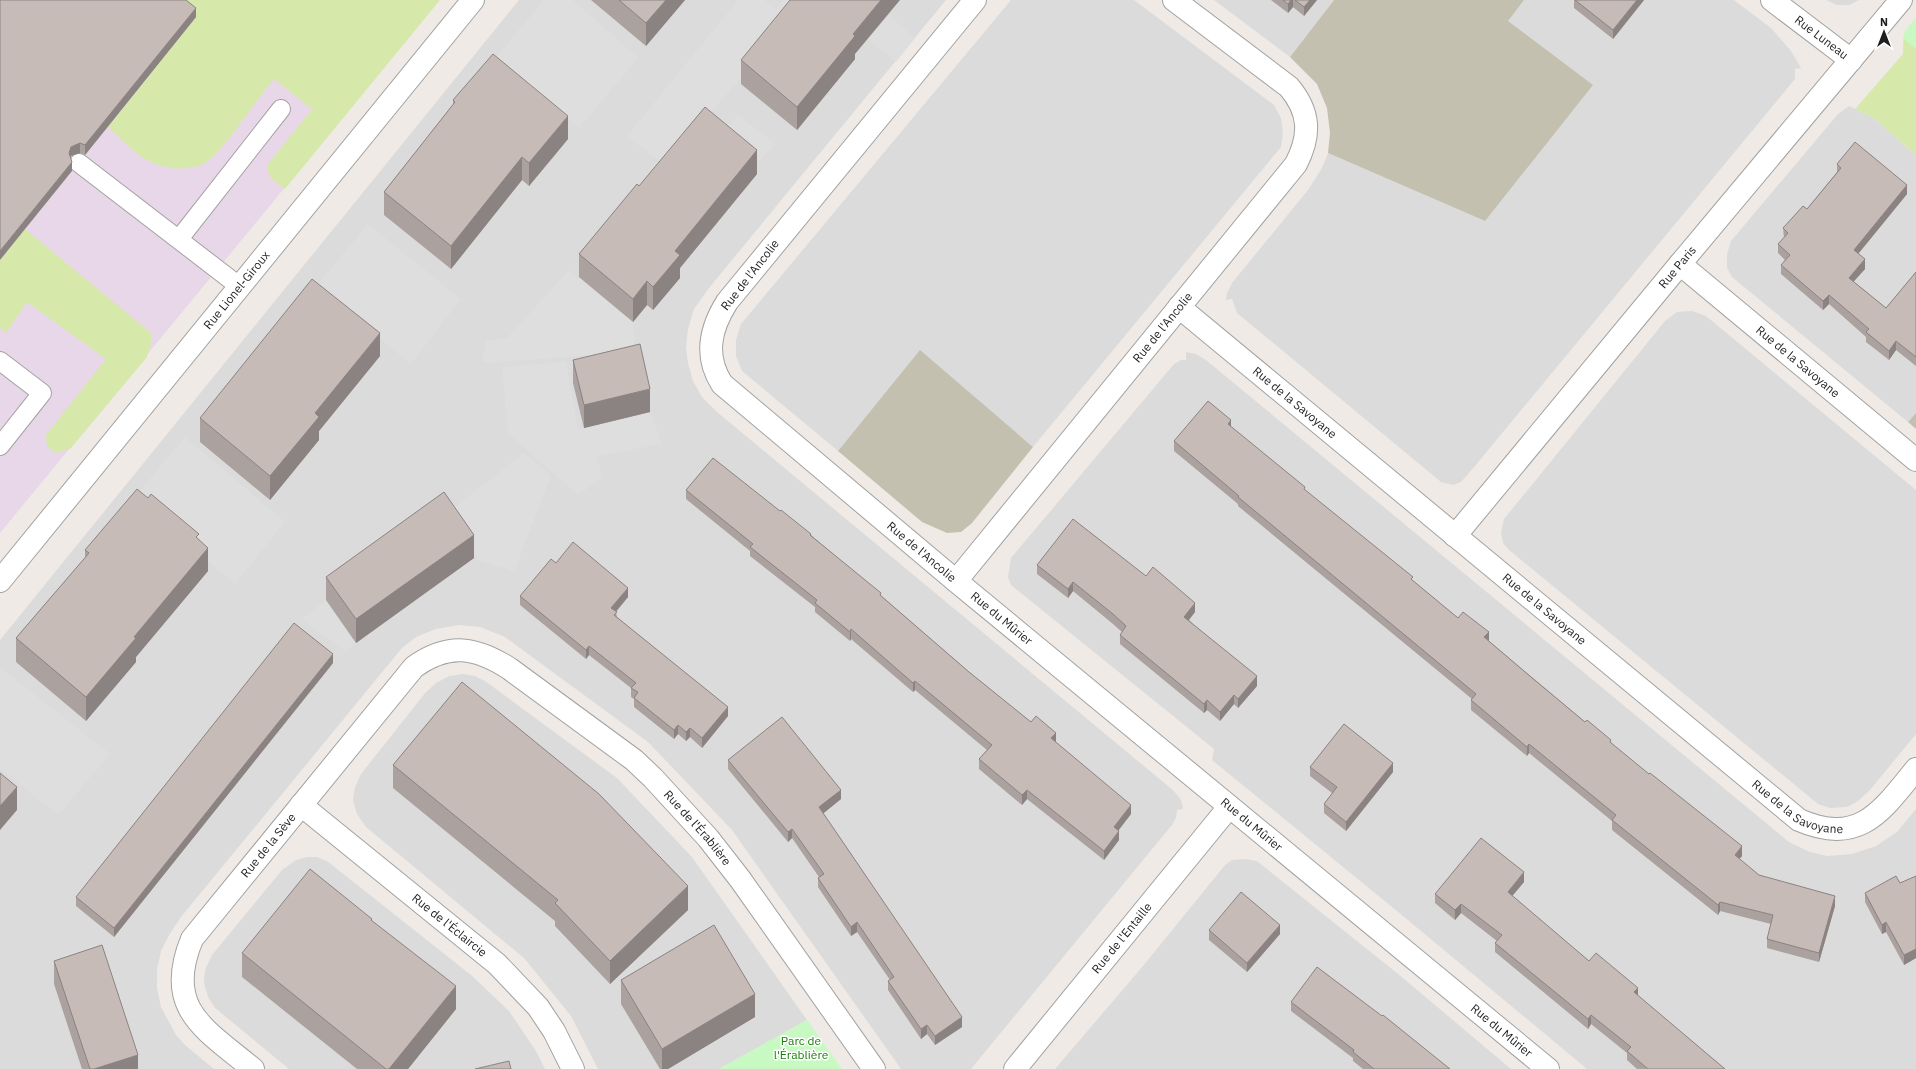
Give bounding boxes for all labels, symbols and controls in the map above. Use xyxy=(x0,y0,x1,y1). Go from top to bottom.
street label: Rue Luneau xyxy=(1792,12,1851,62)
north arrow xyxy=(1864,12,1904,52)
text: N xyxy=(1880,15,1888,29)
street label: Rue de l'Ancolie xyxy=(717,236,782,313)
street label: Rue Paris xyxy=(1655,242,1699,291)
street label: Rue Lionel-Giroux xyxy=(200,248,273,332)
street label: Rue de l'Ancolie xyxy=(1129,289,1196,365)
street label: Rue de la Savoyane xyxy=(1753,322,1843,401)
street label: Rue de la Savoyane xyxy=(1250,363,1340,442)
street label: Rue de l'Ancolie xyxy=(884,518,960,585)
street label: Rue de la Savoyane xyxy=(1500,570,1590,648)
street label: Rue du Mûrier xyxy=(968,588,1036,648)
street label: Rue de la Savoyane xyxy=(1749,776,1844,836)
street label: Rue de l'Érablière xyxy=(661,787,735,869)
street label: Rue du Mûrier xyxy=(1218,794,1286,854)
street label: Rue de la Sève xyxy=(237,810,299,880)
street label: Rue de l'Éclaircie xyxy=(409,890,490,960)
street label: Rue de l'Entaille xyxy=(1088,899,1155,976)
street label: Rue du Mûrier xyxy=(1468,1000,1536,1060)
park label: Parc de l'Érablière xyxy=(774,1033,829,1062)

